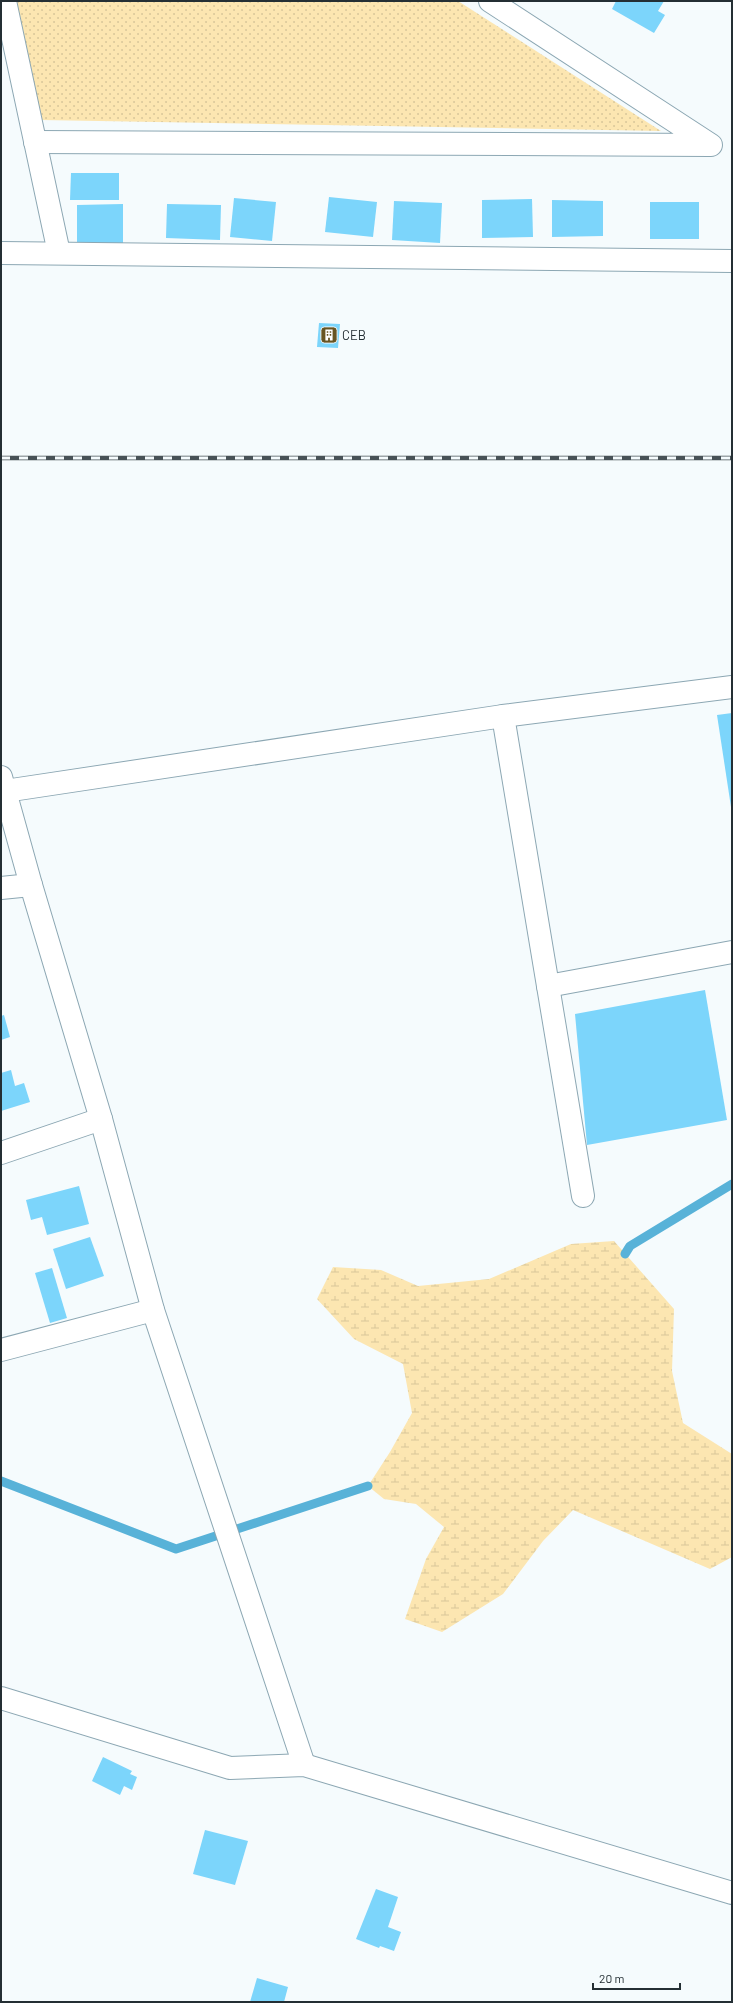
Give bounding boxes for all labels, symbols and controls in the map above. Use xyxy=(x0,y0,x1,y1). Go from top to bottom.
building icon: CEB xyxy=(319,325,339,345)
place label: CEB xyxy=(342,327,366,343)
scale bar xyxy=(593,1965,680,1991)
text: 20 m xyxy=(599,1971,625,1985)

